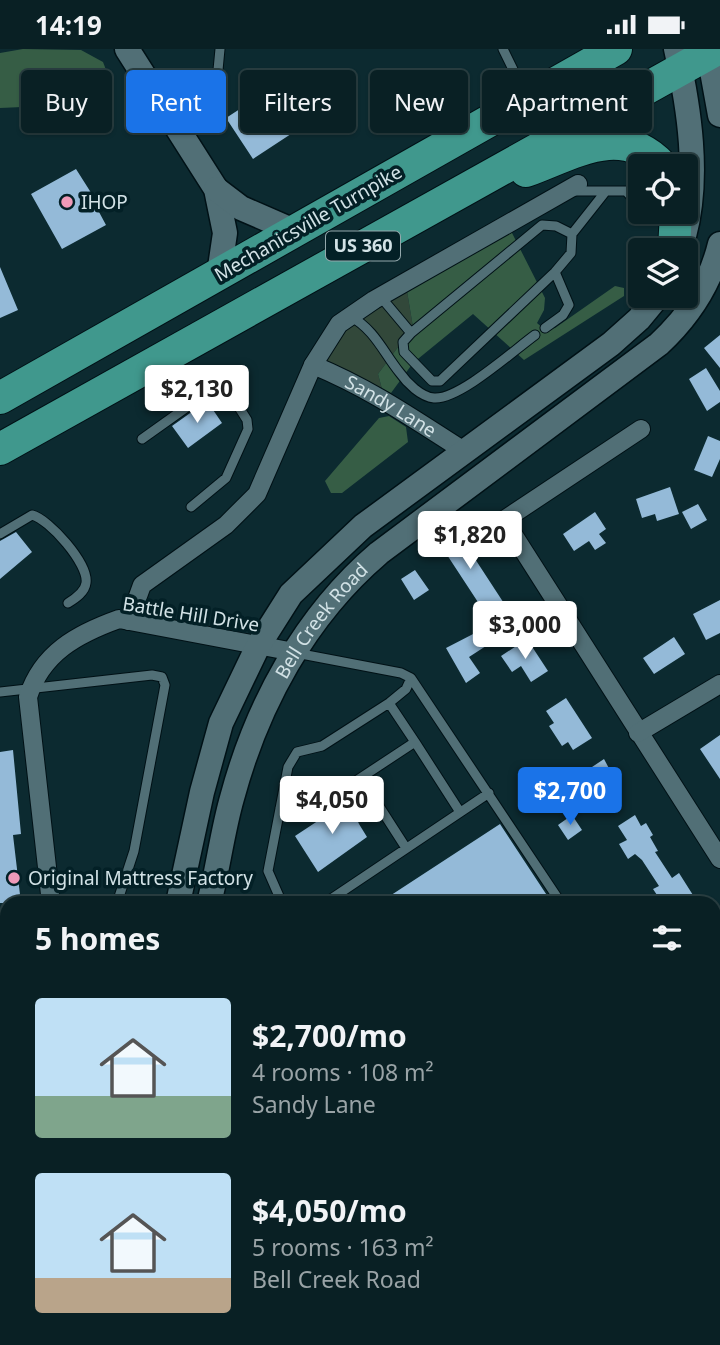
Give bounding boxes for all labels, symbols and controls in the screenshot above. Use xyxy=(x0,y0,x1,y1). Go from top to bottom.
text: 14:19 xyxy=(35,7,102,43)
chip: Buy xyxy=(21,70,112,133)
chip: Rent xyxy=(126,70,226,133)
chip: Filters xyxy=(240,70,356,133)
chip: New xyxy=(370,70,468,133)
chip: Apartment xyxy=(482,70,652,133)
map controls xyxy=(628,154,698,308)
button: locate xyxy=(628,154,698,224)
street label: Mechanicsville Turnpike xyxy=(209,159,407,287)
place label: IHOP xyxy=(81,189,128,215)
marker: IHOP xyxy=(59,194,75,210)
road number: US 360 xyxy=(326,231,400,261)
button: layers xyxy=(628,238,698,308)
pin: $2,130 xyxy=(140,365,254,425)
street label: Sandy Lane xyxy=(341,369,442,443)
text: $2,130 xyxy=(161,372,233,404)
pin: $1,820 xyxy=(413,511,527,571)
text: $1,820 xyxy=(434,518,506,550)
street label: Bell Creek Road xyxy=(269,557,373,683)
street label: Battle Hill Drive xyxy=(121,590,261,638)
pin: $3,000 xyxy=(468,601,582,661)
text: $3,000 xyxy=(489,608,561,640)
pin: $2,700 xyxy=(513,767,627,827)
text: $2,700 xyxy=(534,774,606,806)
pin: $4,050 xyxy=(275,777,389,836)
text: $4,050 xyxy=(296,783,368,815)
place label: Original Mattress Factory xyxy=(28,865,253,891)
marker: Original Mattress Factory xyxy=(6,870,22,886)
text: 5 homes xyxy=(35,918,160,959)
icon: filters xyxy=(648,919,686,957)
text: $2,700/mo xyxy=(252,1015,407,1056)
icon: home xyxy=(91,1026,175,1110)
text: 4 rooms · 108 m² xyxy=(252,1056,434,1088)
text: Sandy Lane xyxy=(252,1088,376,1120)
text: $4,050/mo xyxy=(252,1190,407,1231)
icon: home xyxy=(91,1201,175,1285)
text: 5 rooms · 163 m² xyxy=(252,1231,434,1263)
text: Bell Creek Road xyxy=(252,1263,421,1295)

